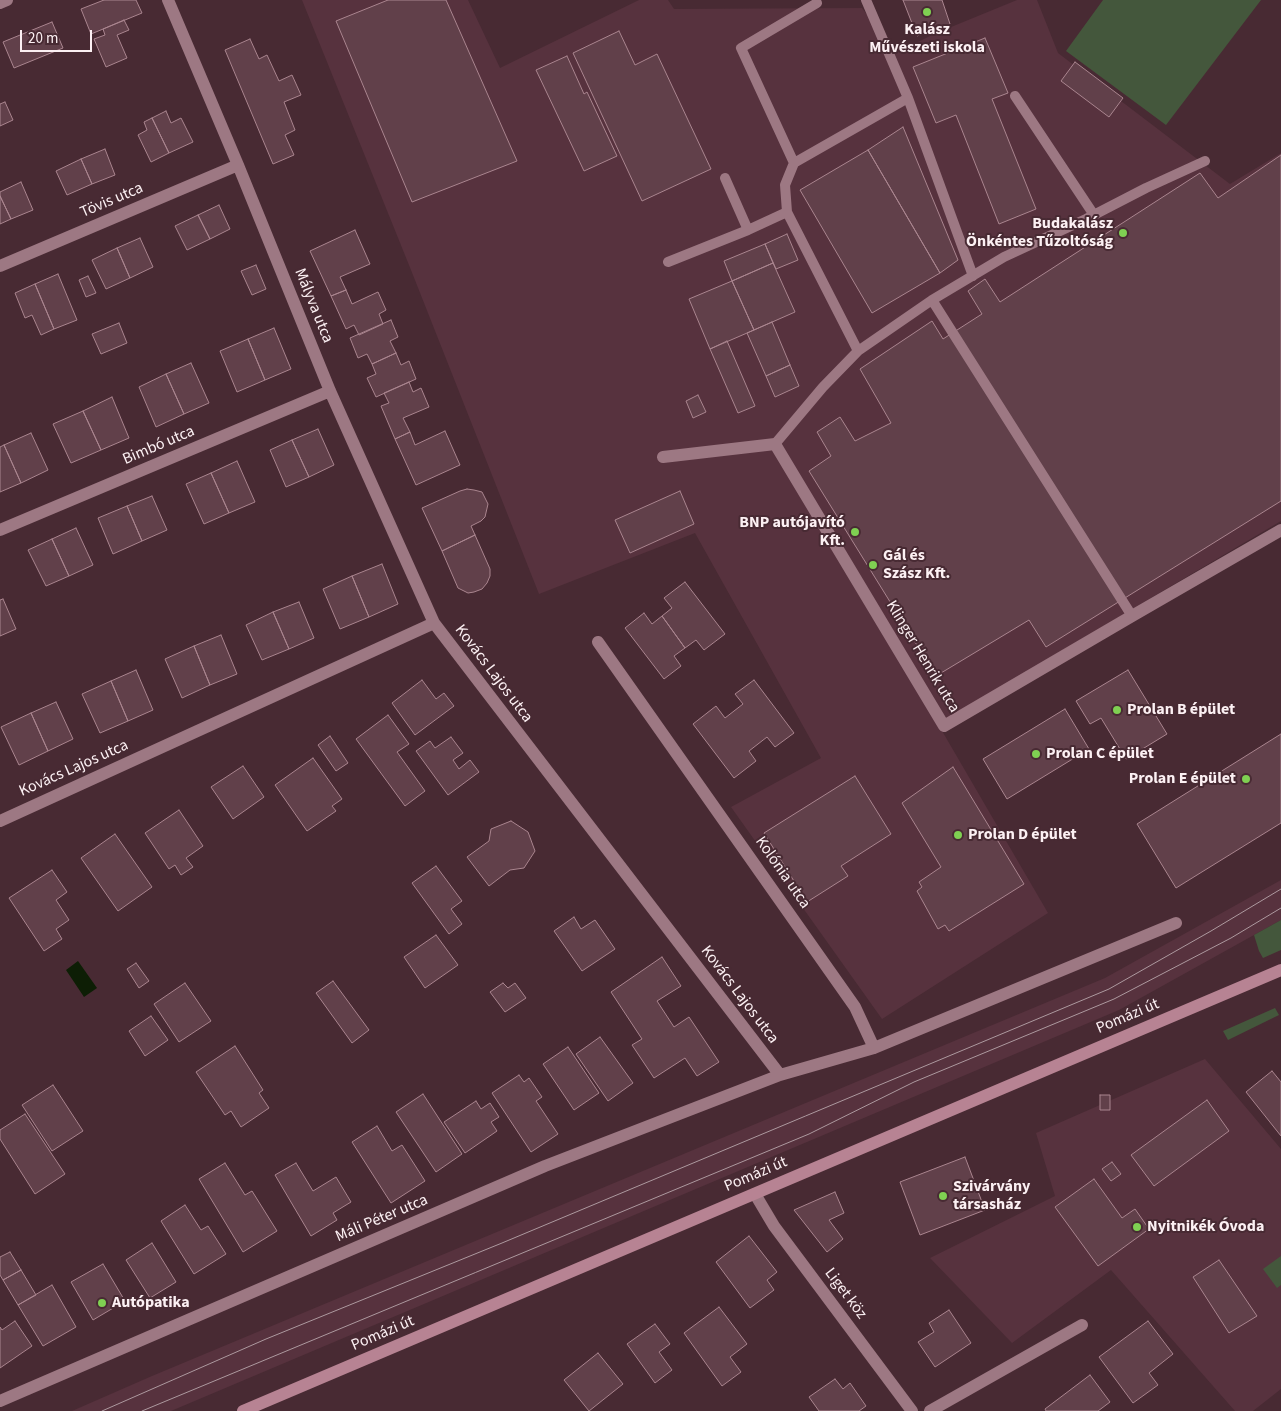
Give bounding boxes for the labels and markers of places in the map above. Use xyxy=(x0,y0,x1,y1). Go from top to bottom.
marker: Kalász Művészeti iskola xyxy=(921,6,933,18)
place label: Kalász Művészeti iskola xyxy=(869,20,985,58)
place label: Budakalász Önkéntes Tűzoltóság xyxy=(966,214,1113,252)
marker: Budakalász Önkéntes Tűzoltóság xyxy=(1117,227,1129,239)
place label: BNP autójavító Kft. xyxy=(739,513,845,551)
marker: BNP autójavító Kft. xyxy=(849,526,861,538)
place label: Gál és Szász Kft. xyxy=(883,546,950,584)
marker: Gál és Szász Kft. xyxy=(867,559,879,571)
place label: Prolan B épület xyxy=(1127,700,1235,720)
marker: Prolan B épület xyxy=(1111,704,1123,716)
place label: Prolan C épület xyxy=(1046,744,1154,764)
marker: Prolan C épület xyxy=(1030,748,1042,760)
place label: Prolan E épület xyxy=(1129,769,1236,789)
marker: Prolan E épület xyxy=(1240,773,1252,785)
place label: Prolan D épület xyxy=(968,825,1077,845)
marker: Prolan D épület xyxy=(952,829,964,841)
place label: Szivárvány társasház xyxy=(953,1177,1030,1215)
marker: Szivárvány társasház xyxy=(937,1190,949,1202)
place label: Nyitnikék Óvoda xyxy=(1147,1217,1264,1237)
marker: Nyitnikék Óvoda xyxy=(1131,1221,1143,1233)
place label: Autópatika xyxy=(112,1293,190,1313)
marker: Autópatika xyxy=(96,1297,108,1309)

